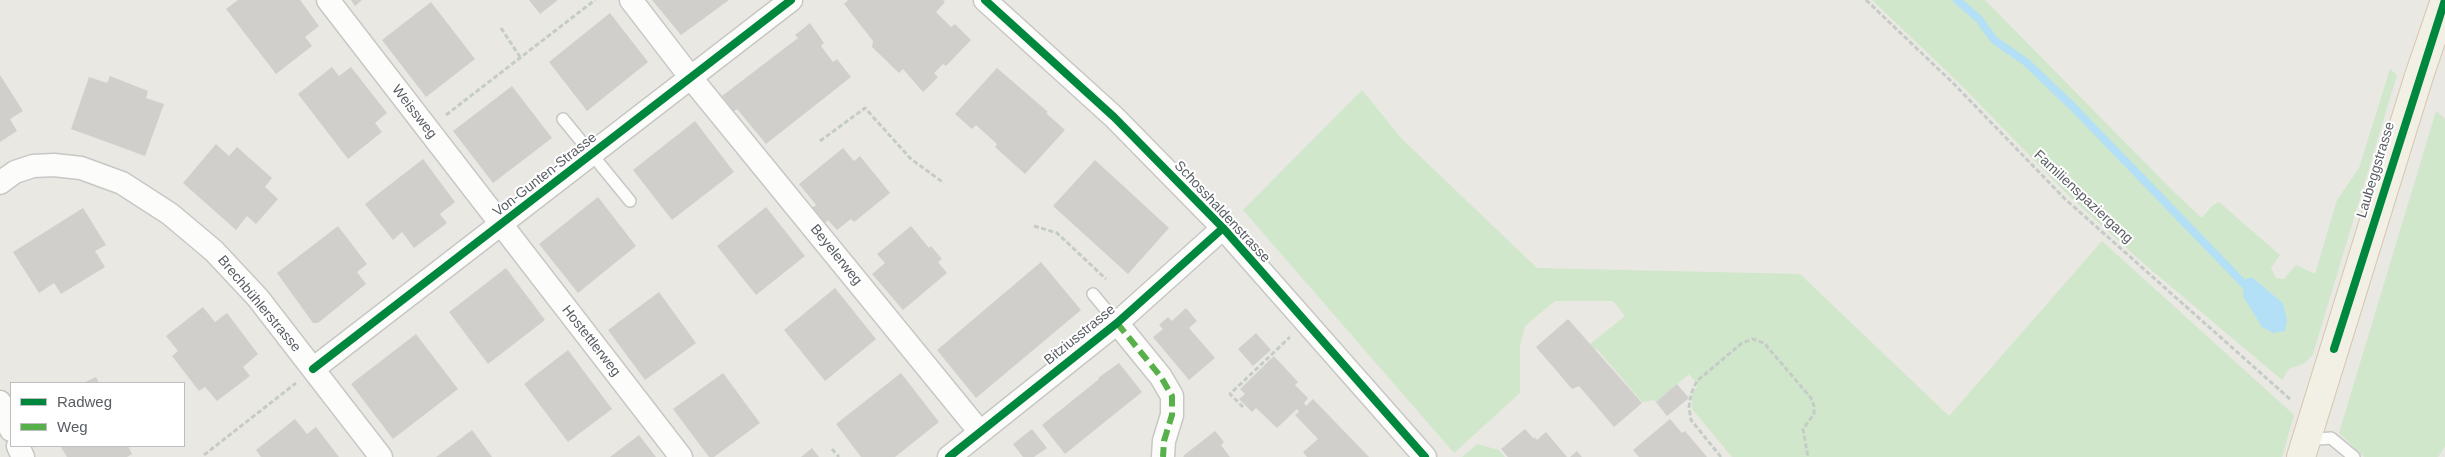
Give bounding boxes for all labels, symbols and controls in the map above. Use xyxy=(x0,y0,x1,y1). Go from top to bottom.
street label: Weissweg xyxy=(388,82,440,142)
street label: Laubeggstrasse xyxy=(2353,120,2399,220)
street label: Von-Gunten-Strasse xyxy=(490,129,600,221)
street label: Familienspaziergang xyxy=(2030,147,2136,247)
street label: Schosshaldenstrasse xyxy=(1170,158,1274,266)
street label: Beyelerweg xyxy=(806,221,866,289)
street label: Brechbühlerstrasse xyxy=(214,252,304,356)
street label: Bitziusstrasse xyxy=(1041,301,1119,369)
street label: Hostettlerweg xyxy=(558,302,624,380)
legend xyxy=(10,382,185,447)
text: Radweg xyxy=(57,393,112,410)
text: Weg xyxy=(57,418,88,435)

